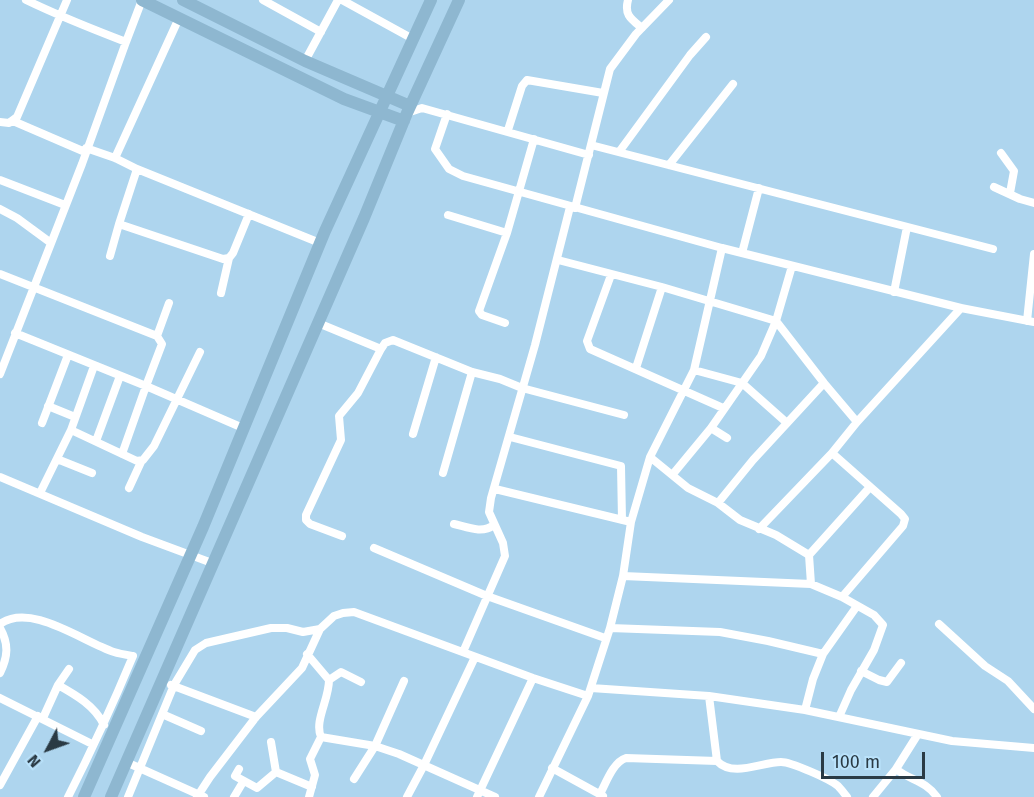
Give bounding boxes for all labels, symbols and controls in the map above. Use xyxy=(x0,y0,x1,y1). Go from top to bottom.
north arrow xyxy=(18,719,78,779)
scale bar xyxy=(824,740,928,778)
text: N xyxy=(23,751,45,771)
text: 100 m xyxy=(832,751,880,773)

